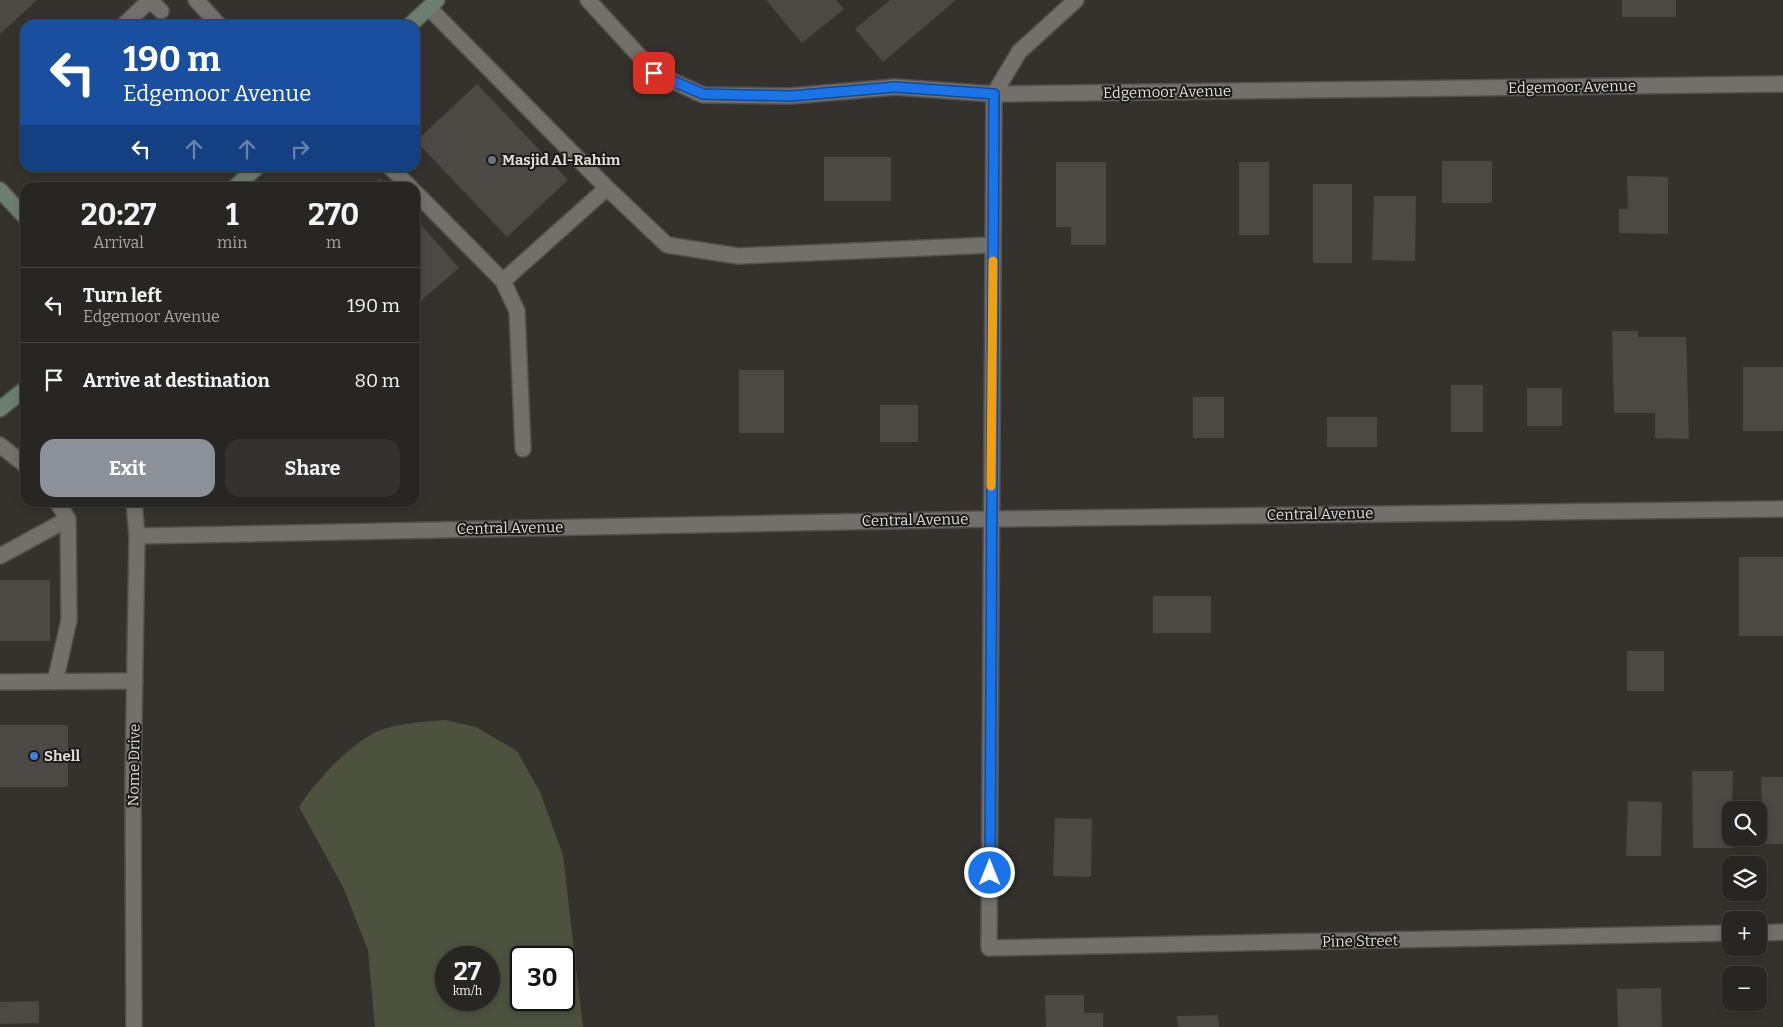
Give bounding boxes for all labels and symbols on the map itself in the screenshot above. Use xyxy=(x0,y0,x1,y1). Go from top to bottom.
pin xyxy=(633,52,675,94)
street label: Edgemoor Avenue xyxy=(1508,77,1636,97)
street label: Edgemoor Avenue xyxy=(1103,82,1231,102)
place label: Masjid Al-Rahim xyxy=(502,151,621,169)
marker: Masjid Al-Rahim xyxy=(486,154,498,166)
street label: Central Avenue xyxy=(1266,504,1374,524)
street label: Central Avenue xyxy=(861,510,969,530)
street label: Central Avenue xyxy=(456,518,564,538)
street label: Nome Drive xyxy=(124,723,144,807)
place label: Shell xyxy=(44,747,80,765)
marker: Shell xyxy=(28,750,40,762)
position arrow xyxy=(963,846,1015,898)
street label: Pine Street xyxy=(1322,931,1399,951)
speed limit sign: 30 xyxy=(510,946,575,1011)

